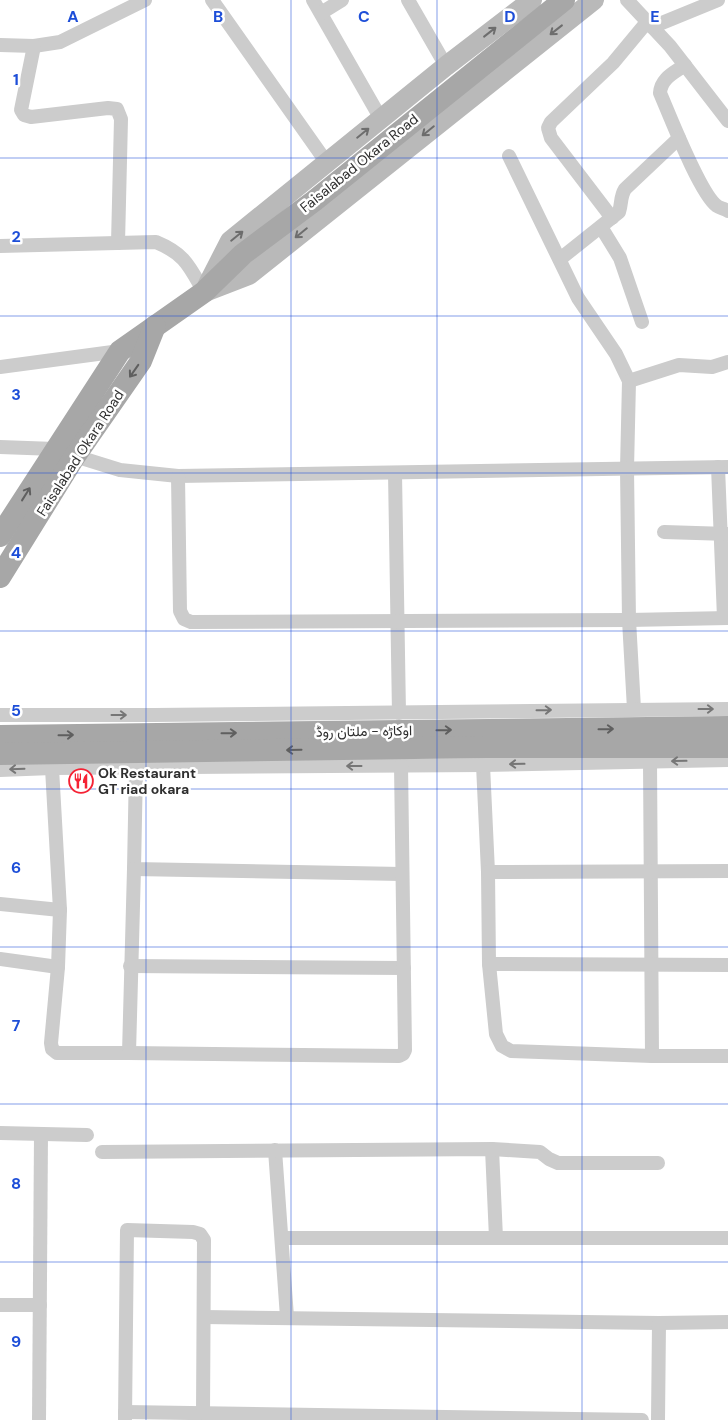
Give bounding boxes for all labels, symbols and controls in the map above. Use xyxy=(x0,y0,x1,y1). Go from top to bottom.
text: A xyxy=(67,6,79,27)
text: B xyxy=(213,6,223,27)
text: C xyxy=(358,6,370,27)
text: D xyxy=(504,6,516,27)
text: E xyxy=(650,6,660,27)
one-way arrow xyxy=(549,25,562,36)
one-way arrow xyxy=(483,27,497,37)
text: 1 xyxy=(13,69,19,90)
street label: Faisalabad Okara Road xyxy=(296,110,422,216)
one-way arrow xyxy=(421,126,435,136)
one-way arrow xyxy=(356,128,369,139)
text: 2 xyxy=(11,226,21,247)
one-way arrow xyxy=(295,227,308,238)
one-way arrow xyxy=(230,230,243,241)
one-way arrow xyxy=(129,363,139,377)
text: 3 xyxy=(11,384,21,405)
street label: Faisalabad Okara Road xyxy=(32,387,128,519)
one-way arrow xyxy=(21,488,31,502)
text: 4 xyxy=(11,542,21,563)
text: 5 xyxy=(11,700,21,721)
one-way arrow xyxy=(698,704,714,714)
one-way arrow xyxy=(535,706,551,715)
one-way arrow xyxy=(110,710,126,720)
street label: اوکاڑہ - ملتان روڈ xyxy=(316,721,412,741)
one-way arrow xyxy=(598,724,614,733)
one-way arrow xyxy=(435,726,451,735)
one-way arrow xyxy=(220,728,236,738)
one-way arrow xyxy=(58,730,74,740)
one-way arrow xyxy=(287,745,303,755)
one-way arrow xyxy=(672,757,688,766)
one-way arrow xyxy=(509,759,526,769)
one-way arrow xyxy=(347,761,363,771)
one-way arrow xyxy=(9,764,26,774)
place label: Ok Restaurant GT riad okara xyxy=(98,764,196,798)
restaurant icon: Ok Restaurant GT riad okara xyxy=(68,768,94,794)
text: 6 xyxy=(11,857,21,878)
text: 7 xyxy=(12,1015,21,1036)
text: 8 xyxy=(11,1173,21,1194)
text: 9 xyxy=(11,1331,21,1352)

